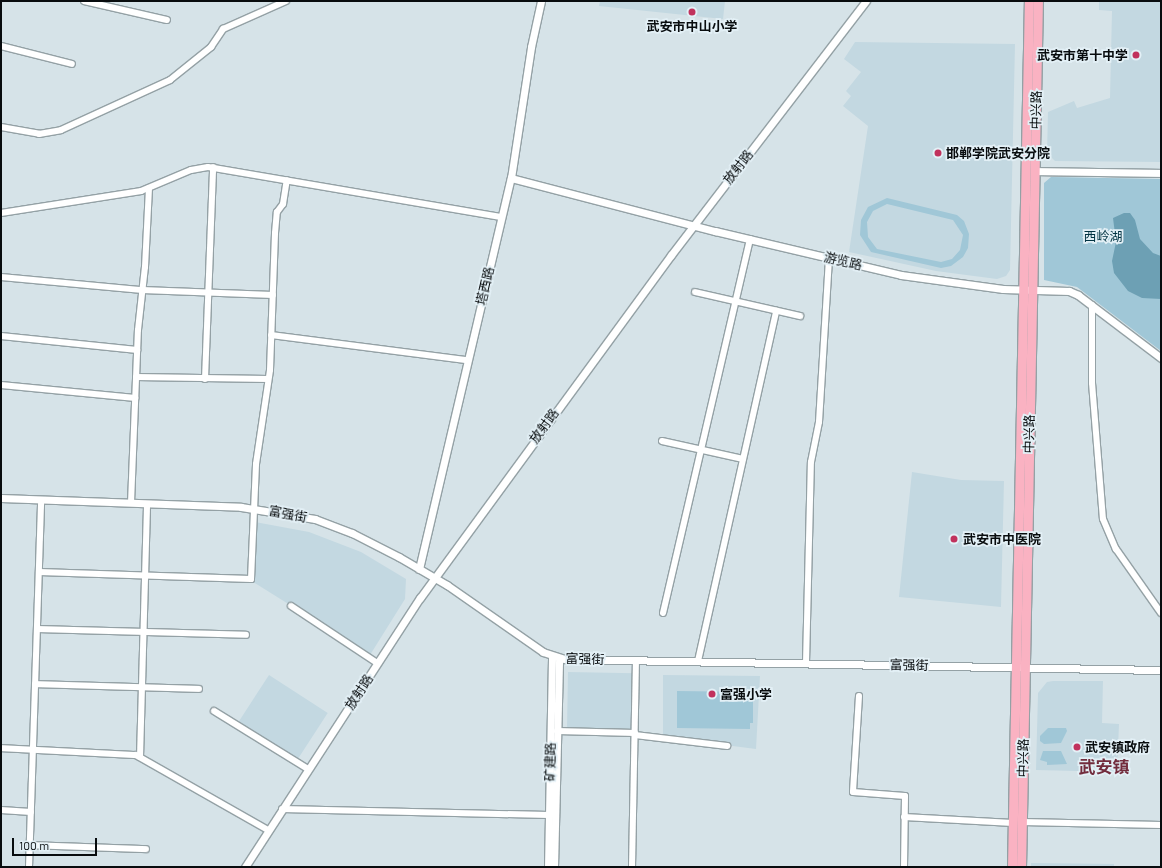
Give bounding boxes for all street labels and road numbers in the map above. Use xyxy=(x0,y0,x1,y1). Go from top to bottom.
street label: 中兴路 xyxy=(1028,90,1044,130)
street label: 放射路 xyxy=(720,147,756,187)
street label: 游览路 xyxy=(822,249,864,273)
street label: 塔西路 xyxy=(473,265,497,307)
street label: 放射路 xyxy=(526,406,562,446)
street label: 中兴路 xyxy=(1021,414,1037,454)
street label: 富强街 xyxy=(267,503,309,525)
street label: 富强街 xyxy=(565,651,605,667)
street label: 富强街 xyxy=(889,657,929,673)
street label: 放射路 xyxy=(342,671,376,713)
street label: 中兴路 xyxy=(1015,738,1031,778)
street label: 矿建路 xyxy=(542,742,558,782)

